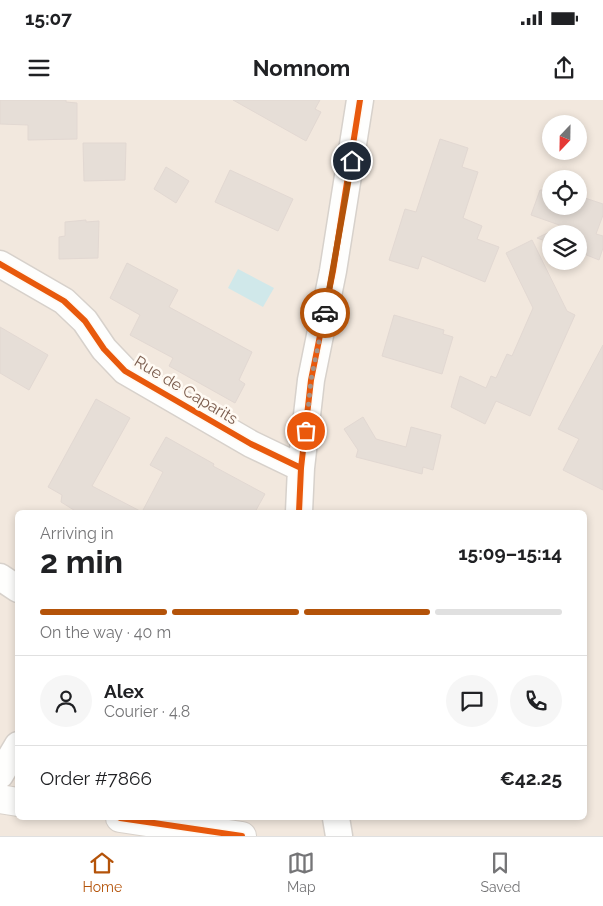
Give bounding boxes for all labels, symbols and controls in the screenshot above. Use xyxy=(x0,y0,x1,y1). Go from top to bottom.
text: 15:07 xyxy=(25,7,72,29)
icon: menu xyxy=(25,54,53,82)
icon: share xyxy=(550,54,578,82)
text: Nomnom xyxy=(253,55,350,81)
north arrow xyxy=(542,115,588,160)
map controls xyxy=(542,115,587,270)
pin xyxy=(331,140,373,182)
icon: home xyxy=(338,147,366,175)
button: locate xyxy=(542,170,587,215)
button: layers xyxy=(542,225,587,270)
courier xyxy=(300,288,350,338)
icon: car xyxy=(311,299,339,327)
street label: Rue de Caparits xyxy=(131,352,241,428)
pin xyxy=(285,410,327,452)
icon: bag xyxy=(292,417,320,445)
text: Arriving in xyxy=(40,524,114,543)
text: 15:09–15:14 xyxy=(458,542,562,564)
text: 2 min xyxy=(40,543,123,580)
text: On the way · 40 m xyxy=(40,623,171,642)
button: person xyxy=(40,675,92,727)
button: chat xyxy=(446,675,498,727)
button: phone xyxy=(510,675,562,727)
text: Alex xyxy=(104,680,144,702)
text: Courier · 4.8 xyxy=(104,702,190,721)
text: Order #7866 xyxy=(40,767,152,789)
text: €42.25 xyxy=(500,767,562,789)
tab: Home xyxy=(82,849,122,895)
tab: Map xyxy=(287,849,316,895)
tab: Saved xyxy=(480,849,521,895)

